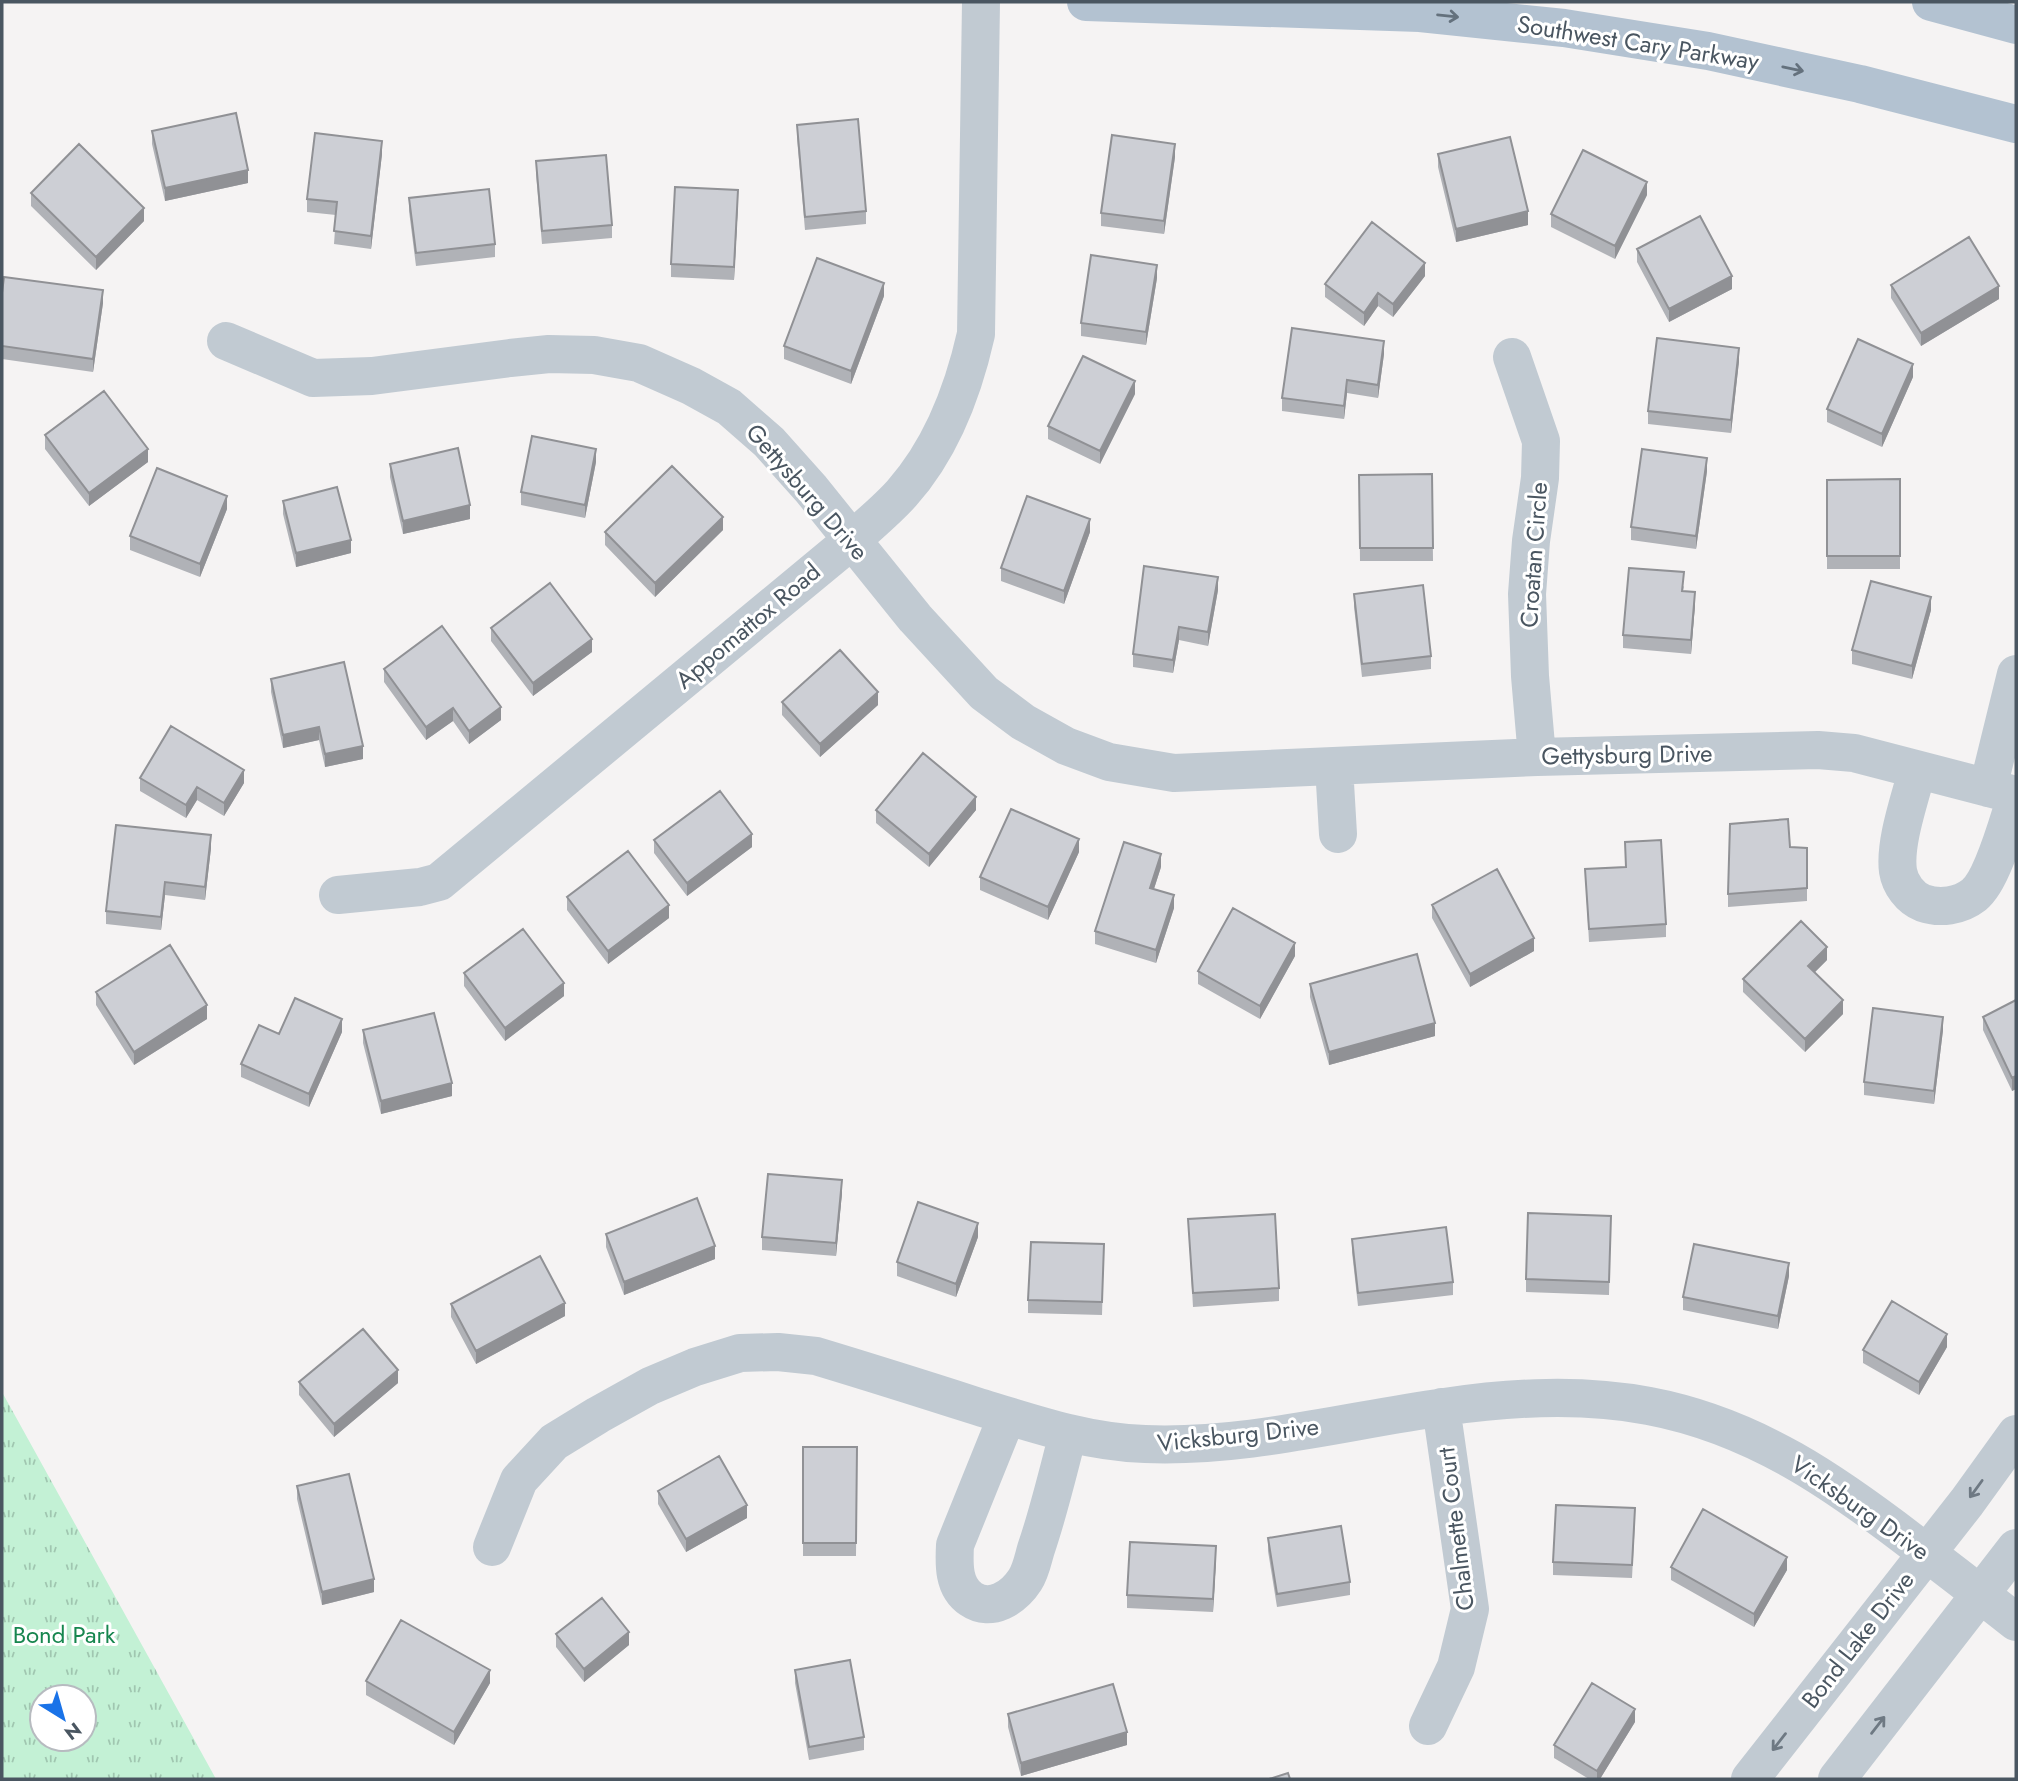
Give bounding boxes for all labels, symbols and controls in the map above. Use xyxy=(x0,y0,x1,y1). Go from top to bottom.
street label: Southwest Cary Parkway xyxy=(1515,6,1762,79)
one-way arrow xyxy=(1436,9,1459,22)
one-way arrow xyxy=(1781,63,1804,77)
street label: Gettysburg Drive xyxy=(738,416,877,568)
street label: Croatan Circle xyxy=(1511,481,1556,629)
street label: Appomattox Road xyxy=(668,554,828,697)
street label: Gettysburg Drive xyxy=(1541,736,1713,773)
street label: Vicksburg Drive xyxy=(1155,1409,1320,1460)
street label: Chalmette Court xyxy=(1428,1445,1483,1613)
street label: Vicksburg Drive xyxy=(1784,1447,1937,1568)
one-way arrow xyxy=(1969,1480,1984,1499)
street label: Bond Lake Drive xyxy=(1793,1564,1922,1716)
park label: Bond Park xyxy=(13,1617,116,1652)
north arrow xyxy=(28,1683,98,1753)
text: N xyxy=(59,1716,87,1747)
one-way arrow xyxy=(1871,1717,1886,1735)
one-way arrow xyxy=(1772,1732,1787,1751)

